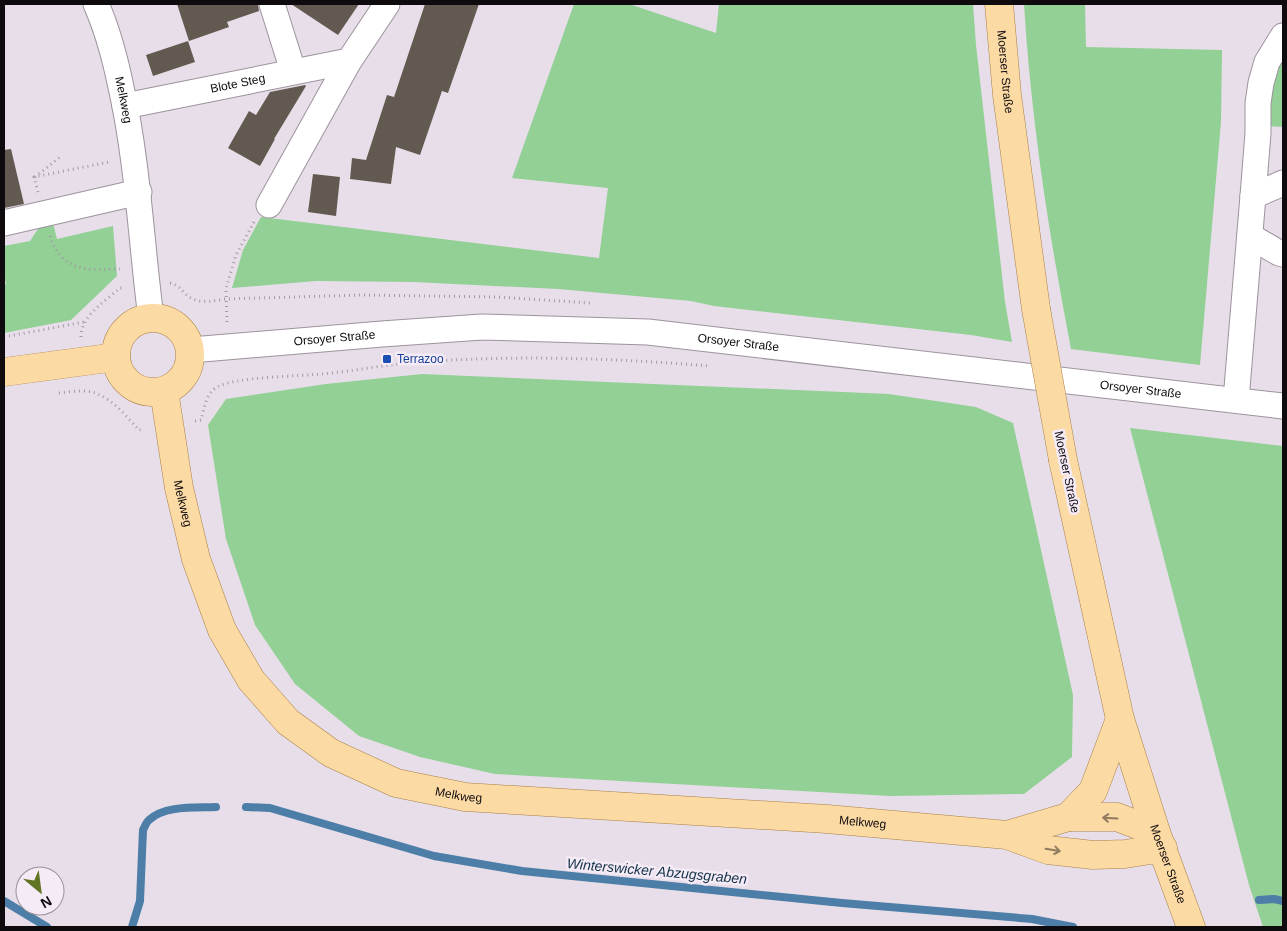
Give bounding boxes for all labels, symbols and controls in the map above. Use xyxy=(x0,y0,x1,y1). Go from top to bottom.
street label: Moerser Straße xyxy=(994,30,1016,114)
street label: Blote Steg xyxy=(209,71,266,96)
street label: Melkweg xyxy=(112,75,135,124)
street label: Orsoyer Straße xyxy=(293,328,376,348)
street label: Orsoyer Straße xyxy=(697,331,780,354)
place label: Terrazoo xyxy=(397,352,444,366)
marker: Terrazoo xyxy=(381,353,393,365)
street label: Orsoyer Straße xyxy=(1099,378,1183,401)
street label: Moerser Straße xyxy=(1051,430,1083,515)
street label: Melkweg xyxy=(171,479,195,528)
street label: Melkweg xyxy=(434,784,483,805)
street label: Melkweg xyxy=(838,813,887,831)
one-way arrow xyxy=(1103,813,1119,822)
street label: Moerser Straße xyxy=(1147,823,1189,906)
one-way arrow xyxy=(1045,845,1061,855)
water label: Winterswicker Abzugsgraben xyxy=(566,855,748,887)
north arrow xyxy=(15,866,65,916)
text: N xyxy=(38,893,55,912)

